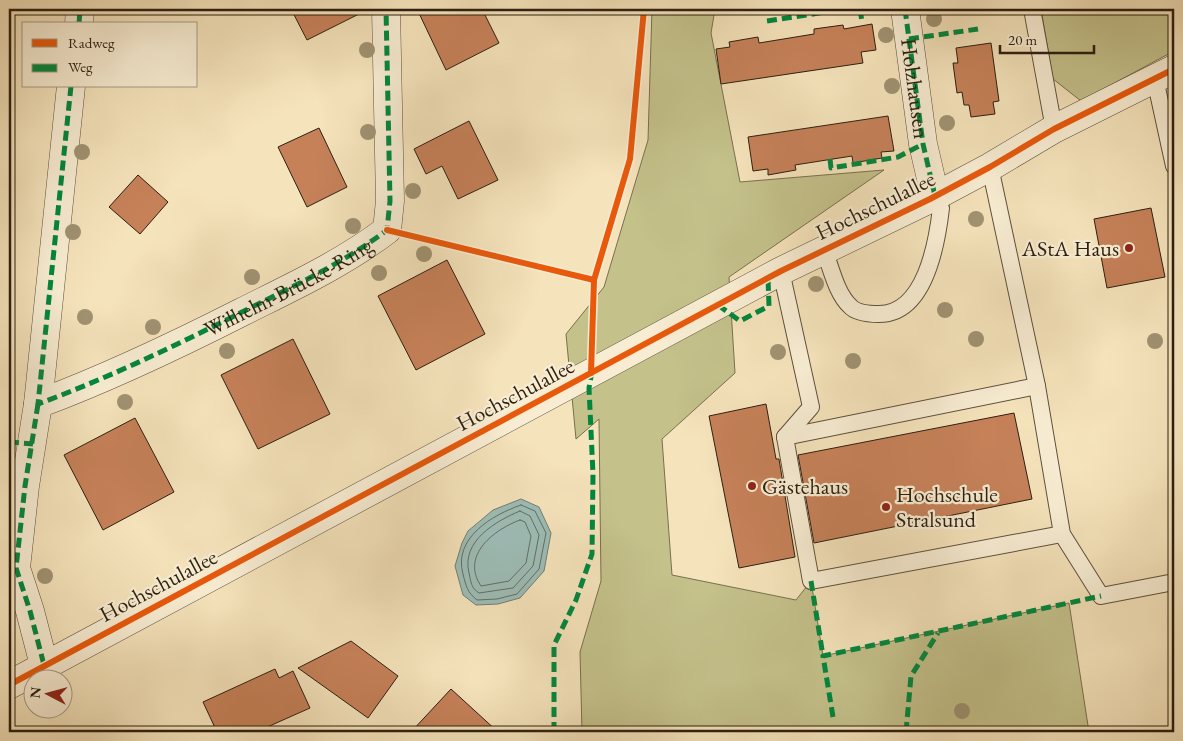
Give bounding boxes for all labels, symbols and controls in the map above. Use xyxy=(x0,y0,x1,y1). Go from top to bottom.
legend xyxy=(22,22,198,88)
scale bar xyxy=(1000,22,1094,54)
text: 20 m xyxy=(1008,30,1037,49)
text: Radweg xyxy=(68,33,115,52)
street label: Holzhausen xyxy=(894,36,936,141)
text: Weg xyxy=(68,57,93,76)
street label: Hochschulallee xyxy=(811,164,940,247)
street label: Wilhelm-Brücke-Ring xyxy=(199,230,379,344)
place label: AStA Haus xyxy=(1021,234,1119,263)
marker: AStA Haus xyxy=(1123,242,1135,254)
street label: Hochschulallee xyxy=(451,351,580,438)
place label: Gästehaus xyxy=(762,472,848,501)
marker: Gästehaus xyxy=(746,480,758,492)
place label: Hochschule Stralsund xyxy=(896,480,998,534)
marker: Hochschule Stralsund xyxy=(880,501,892,513)
street label: Hochschulallee xyxy=(94,542,223,629)
north arrow xyxy=(22,668,72,718)
text: N xyxy=(26,685,45,699)

